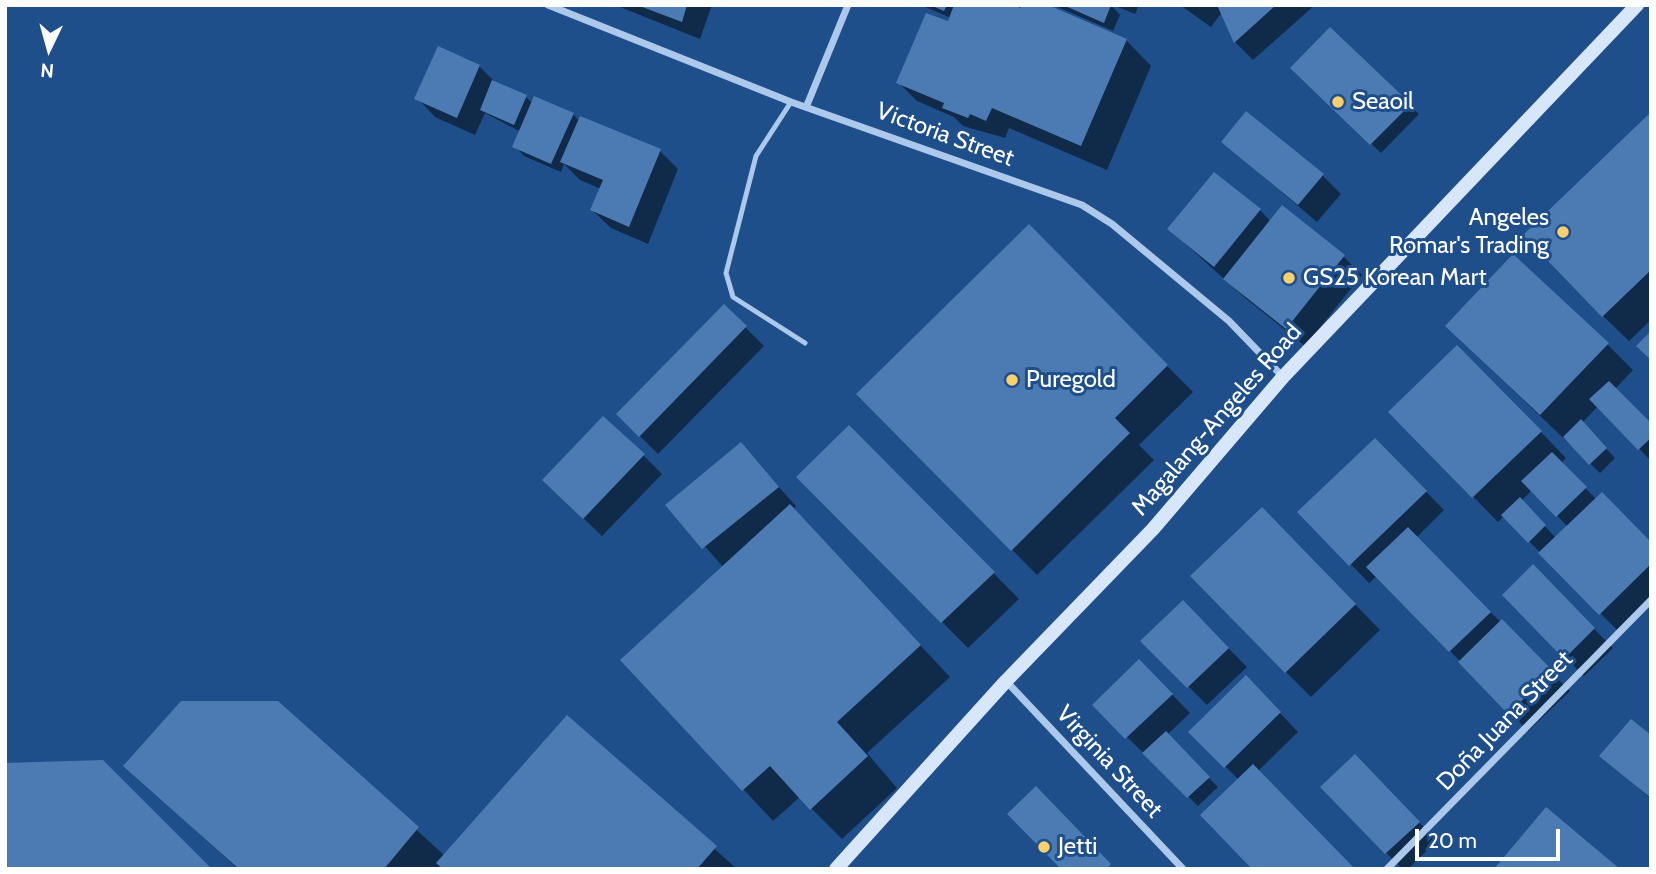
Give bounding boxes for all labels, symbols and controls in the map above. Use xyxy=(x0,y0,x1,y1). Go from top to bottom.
north arrow xyxy=(14,14,84,84)
text: N xyxy=(39,58,55,82)
place label: Seaoil xyxy=(1352,88,1414,116)
marker: Seaoil xyxy=(1330,94,1346,110)
street label: Victoria Street xyxy=(872,97,1018,173)
place label: Angeles Romar's Trading xyxy=(1389,204,1549,260)
marker: Angeles Romar's Trading xyxy=(1555,224,1571,240)
place label: GS25 Korean Mart xyxy=(1303,264,1487,292)
marker: GS25 Korean Mart xyxy=(1281,270,1297,286)
street label: Magalang-Angeles Road xyxy=(1126,318,1308,522)
place label: Puregold xyxy=(1026,366,1116,394)
marker: Puregold xyxy=(1004,372,1020,388)
street label: Doña Juana Street xyxy=(1431,645,1579,797)
street label: Virginia Street xyxy=(1050,700,1168,824)
scale bar xyxy=(1418,814,1563,858)
text: 20 m xyxy=(1428,828,1477,853)
place label: Jetti xyxy=(1058,833,1097,861)
marker: Jetti xyxy=(1036,839,1052,855)

